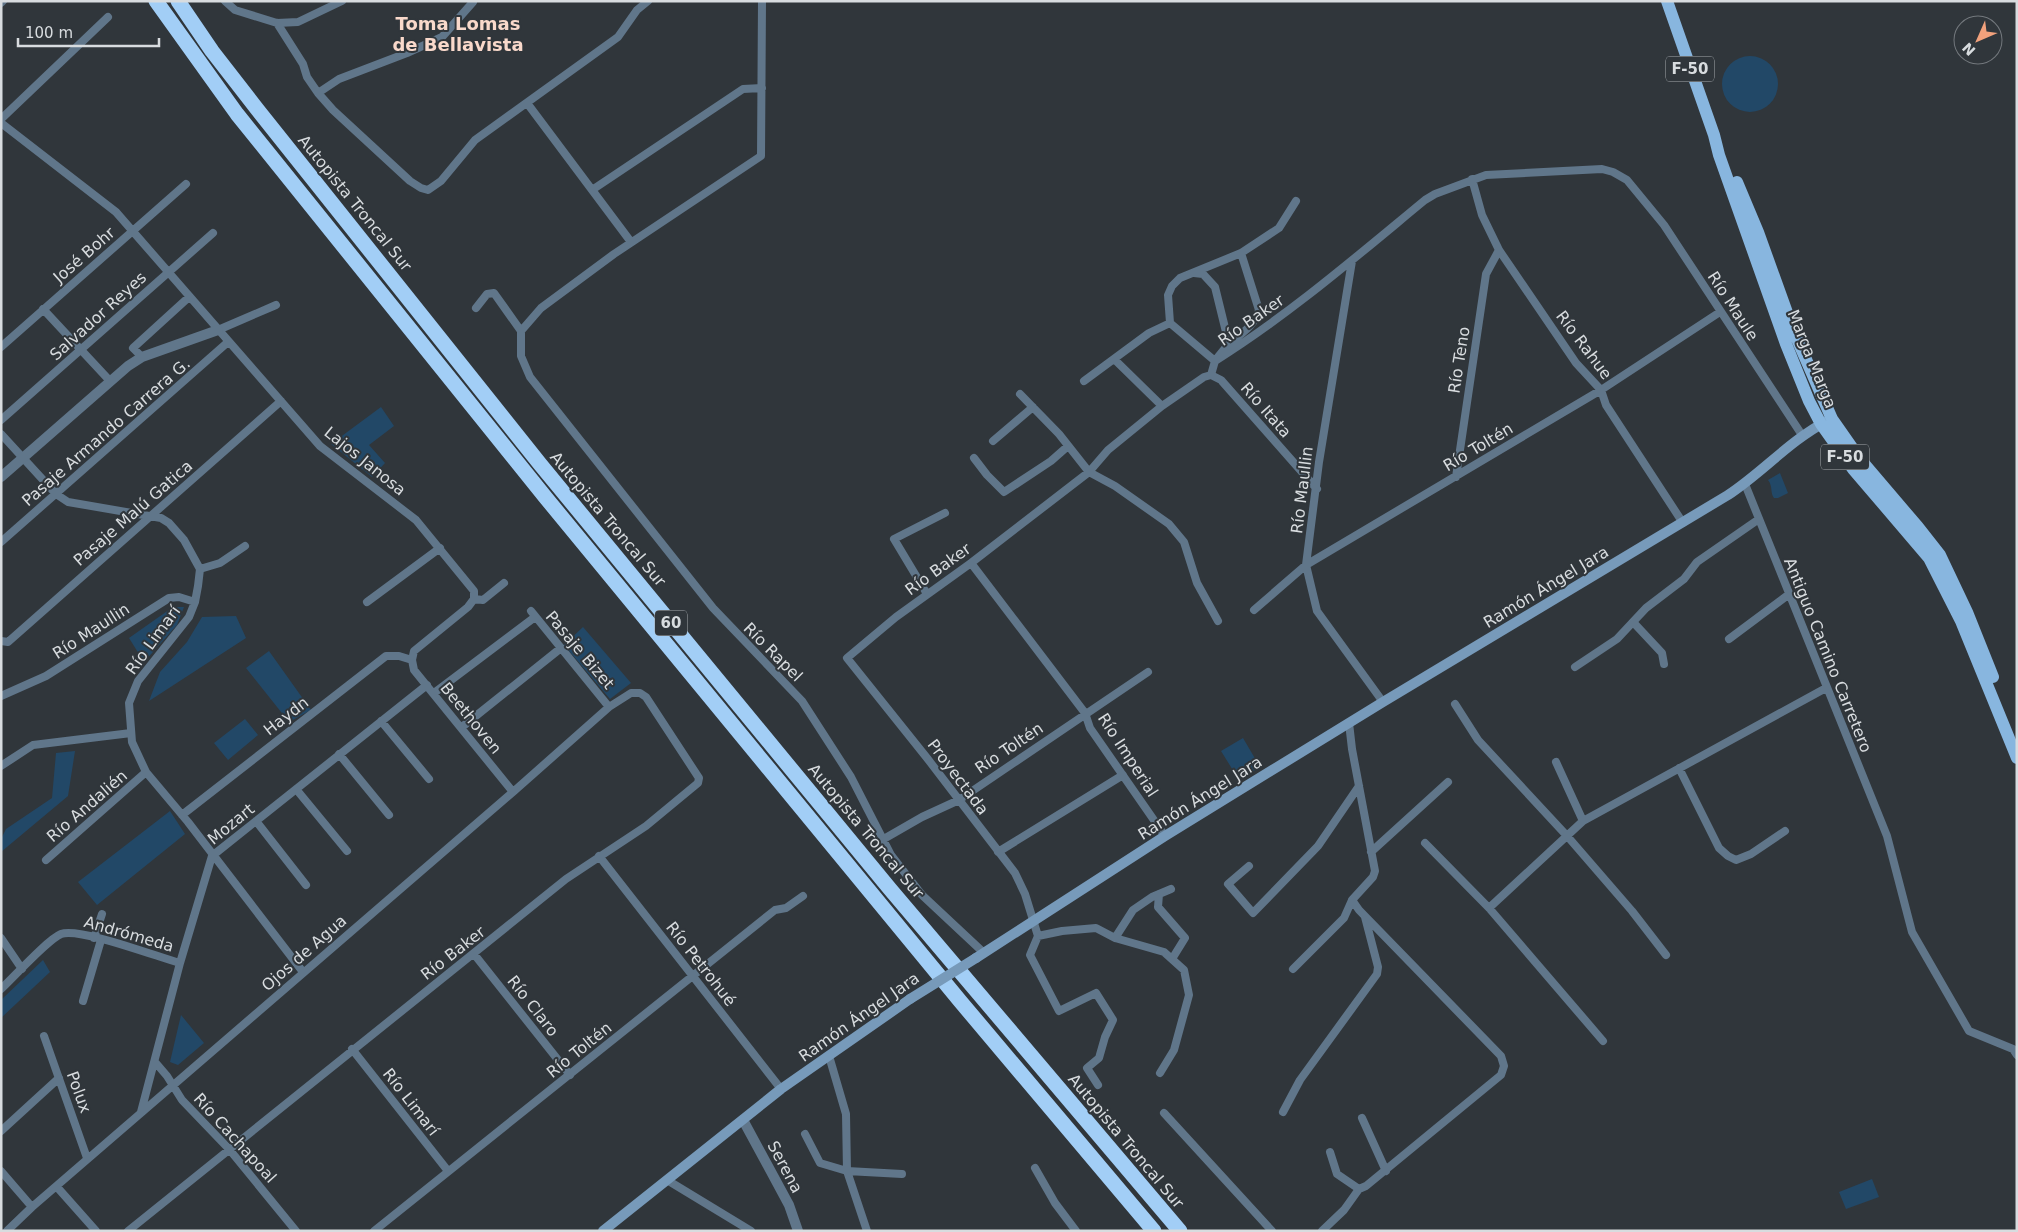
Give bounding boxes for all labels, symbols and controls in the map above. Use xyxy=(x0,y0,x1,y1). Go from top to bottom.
district label: Toma Lomas de Bellavista xyxy=(392,13,524,55)
scale bar xyxy=(18,15,159,47)
north arrow xyxy=(1953,15,2003,65)
text: 100 m xyxy=(25,24,73,42)
text: N xyxy=(1959,39,1979,59)
road number: F-50 xyxy=(1666,56,1714,82)
street label: Autopista Troncal Sur xyxy=(294,131,416,275)
street label: José Bohr xyxy=(49,223,119,288)
street label: Salvador Reyes xyxy=(46,268,150,364)
street label: Río Maule xyxy=(1704,268,1762,344)
street label: Río Baker xyxy=(1214,290,1288,350)
street label: Río Rahue xyxy=(1552,307,1616,383)
street label: Marga Marga xyxy=(1784,307,1840,411)
street label: Río Teno xyxy=(1444,325,1474,395)
street label: Pasaje Armando Carrera G. xyxy=(18,354,194,510)
street label: Río Itata xyxy=(1237,378,1295,442)
street label: Río Toltén xyxy=(1440,419,1516,475)
street label: Lajos Janosa xyxy=(321,422,409,500)
road number: F-50 xyxy=(1821,444,1869,470)
street label: Río Maullin xyxy=(1287,445,1317,535)
street label: Autopista Troncal Sur xyxy=(546,448,670,590)
street label: Pasaje Malú Gatica xyxy=(70,456,196,570)
street label: Río Baker xyxy=(902,539,975,599)
street label: Ramón Ángel Jara xyxy=(1480,542,1612,632)
street label: Antiguo Camino Carretero xyxy=(1780,555,1876,755)
street label: Río Maullin xyxy=(49,599,133,663)
street label: Río Limarí xyxy=(122,602,185,678)
street label: Pasaje Bizet xyxy=(542,607,618,693)
road number: 60 xyxy=(655,610,687,636)
street label: Río Rapel xyxy=(740,619,806,685)
street label: Beethoven xyxy=(436,678,506,758)
street label: Haydn xyxy=(260,693,312,739)
street label: Río Imperial xyxy=(1094,710,1162,800)
street label: Río Toltén xyxy=(971,718,1047,778)
street label: Proyectada xyxy=(923,736,993,818)
street label: Ramón Ángel Jara xyxy=(1134,752,1266,844)
street label: Autopista Troncal Sur xyxy=(804,760,928,902)
street label: Río Andalién xyxy=(43,766,131,846)
street label: Mozart xyxy=(204,799,258,849)
street label: Ojos de Agua xyxy=(258,911,350,995)
street label: Andrómeda xyxy=(82,912,176,956)
street label: Río Petrohué xyxy=(662,918,740,1010)
street label: Río Baker xyxy=(417,922,489,984)
street label: Ramón Ángel Jara xyxy=(795,968,923,1066)
street label: Río Claro xyxy=(503,972,563,1040)
street label: Río Toltén xyxy=(543,1018,615,1082)
street label: Río Limarí xyxy=(379,1065,444,1140)
street label: Polux xyxy=(63,1069,95,1115)
street label: Autopista Troncal Sur xyxy=(1064,1070,1188,1212)
street label: Río Cachapoal xyxy=(190,1089,280,1187)
street label: Serena xyxy=(763,1138,807,1196)

